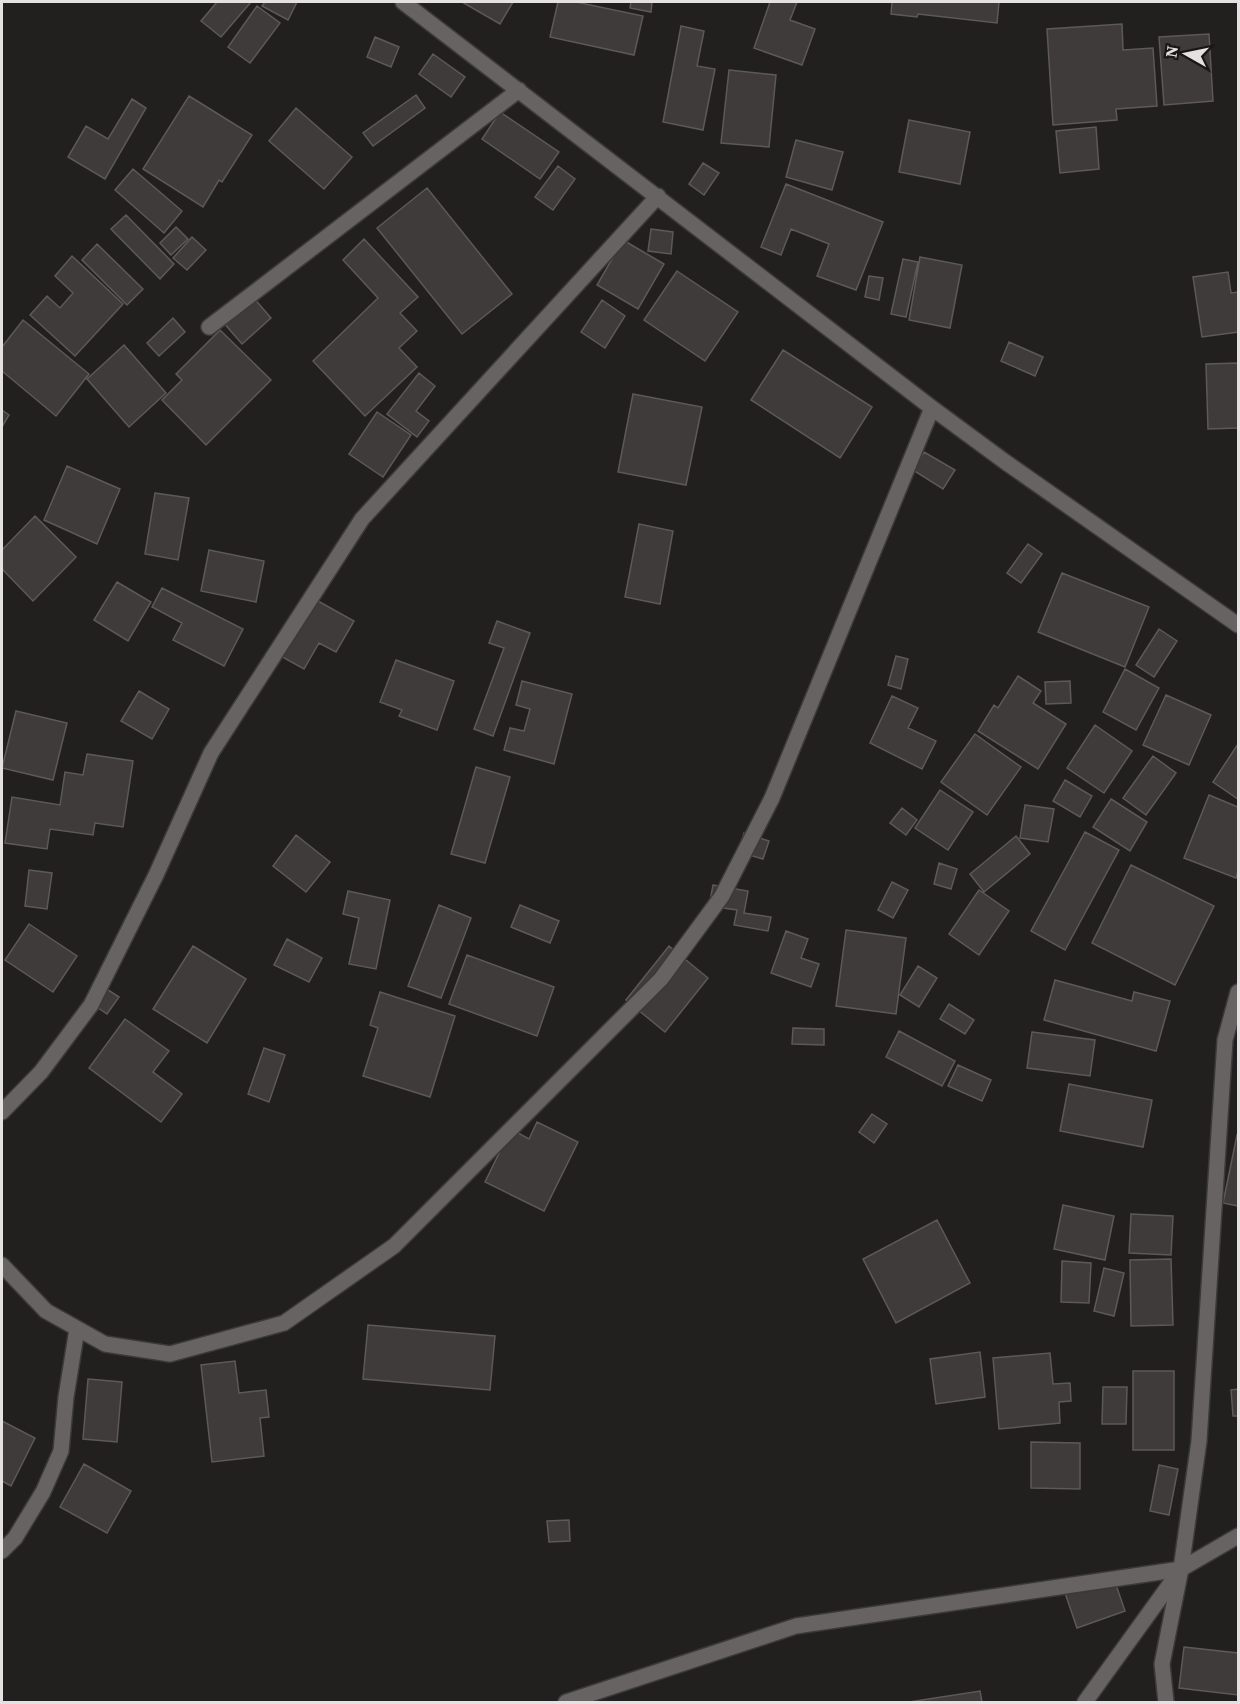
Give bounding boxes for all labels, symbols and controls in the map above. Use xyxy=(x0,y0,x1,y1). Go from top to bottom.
north arrow xyxy=(1156,24,1216,84)
text: N xyxy=(1159,44,1183,59)

